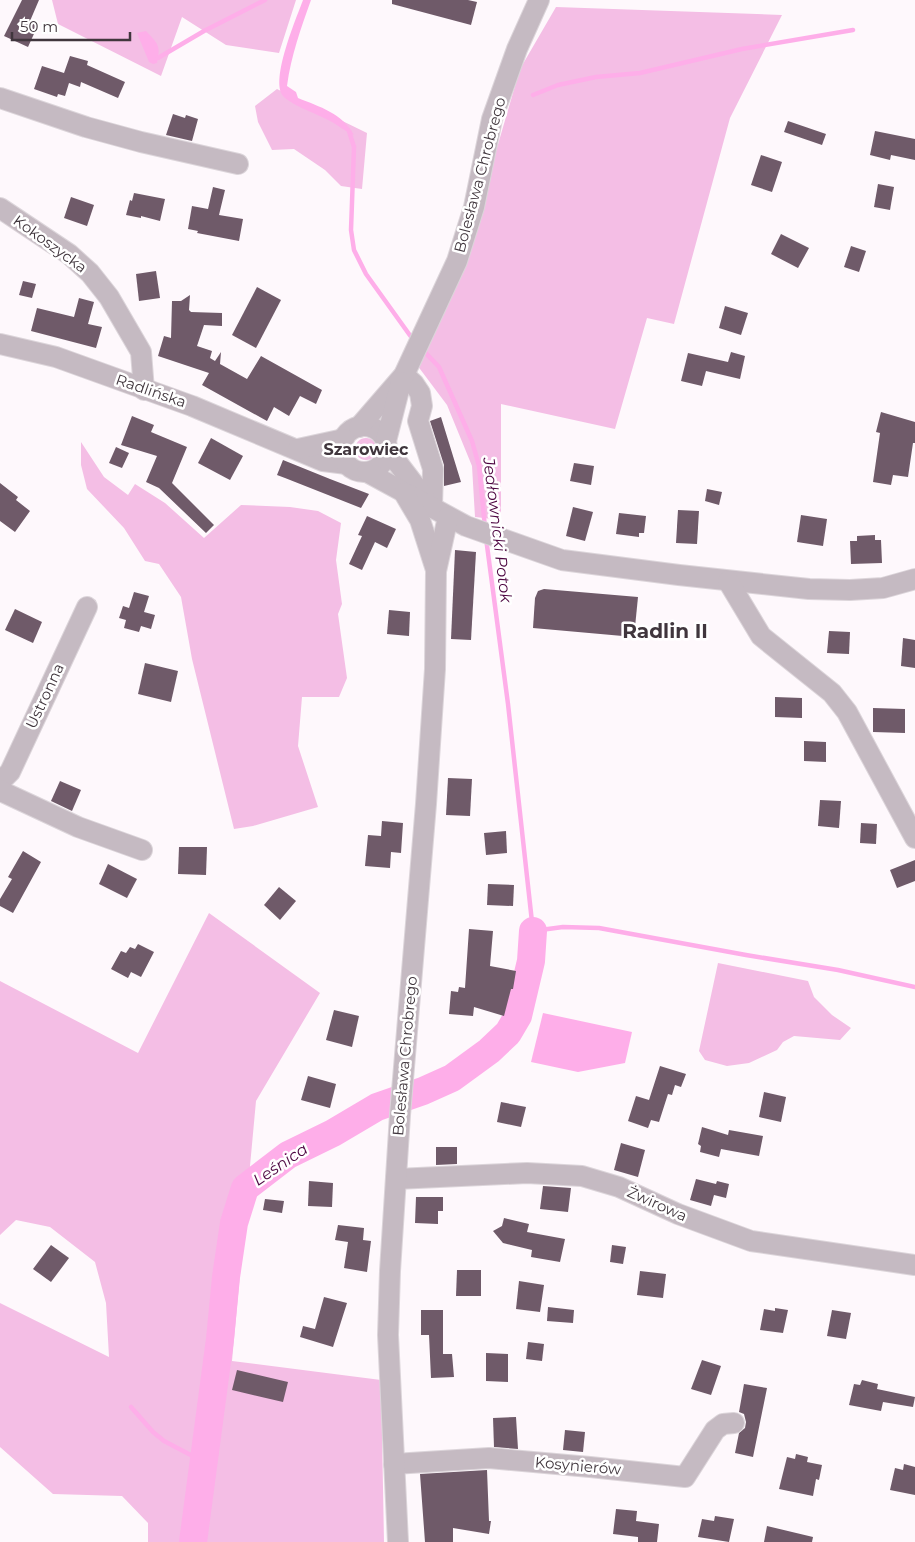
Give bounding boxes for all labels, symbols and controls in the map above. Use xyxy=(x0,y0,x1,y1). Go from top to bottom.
scale bar xyxy=(12,10,130,42)
text: 50 m xyxy=(20,17,58,36)
street label: Bolesława Chrobrego xyxy=(450,95,509,255)
street label: Kokoszycka xyxy=(10,211,91,277)
street label: Radlińska xyxy=(114,370,189,411)
district label: Szarowiec xyxy=(323,440,409,459)
water label: Jedłownicki Potok xyxy=(479,455,516,605)
district label: Radlin II xyxy=(622,619,708,643)
street label: Ustronna xyxy=(21,660,68,731)
street label: Bolesława Chrobrego xyxy=(388,975,421,1137)
water label: Leśnica xyxy=(249,1139,311,1190)
street label: Żwirowa xyxy=(624,1182,690,1225)
street label: Kosynierów xyxy=(534,1452,623,1479)

